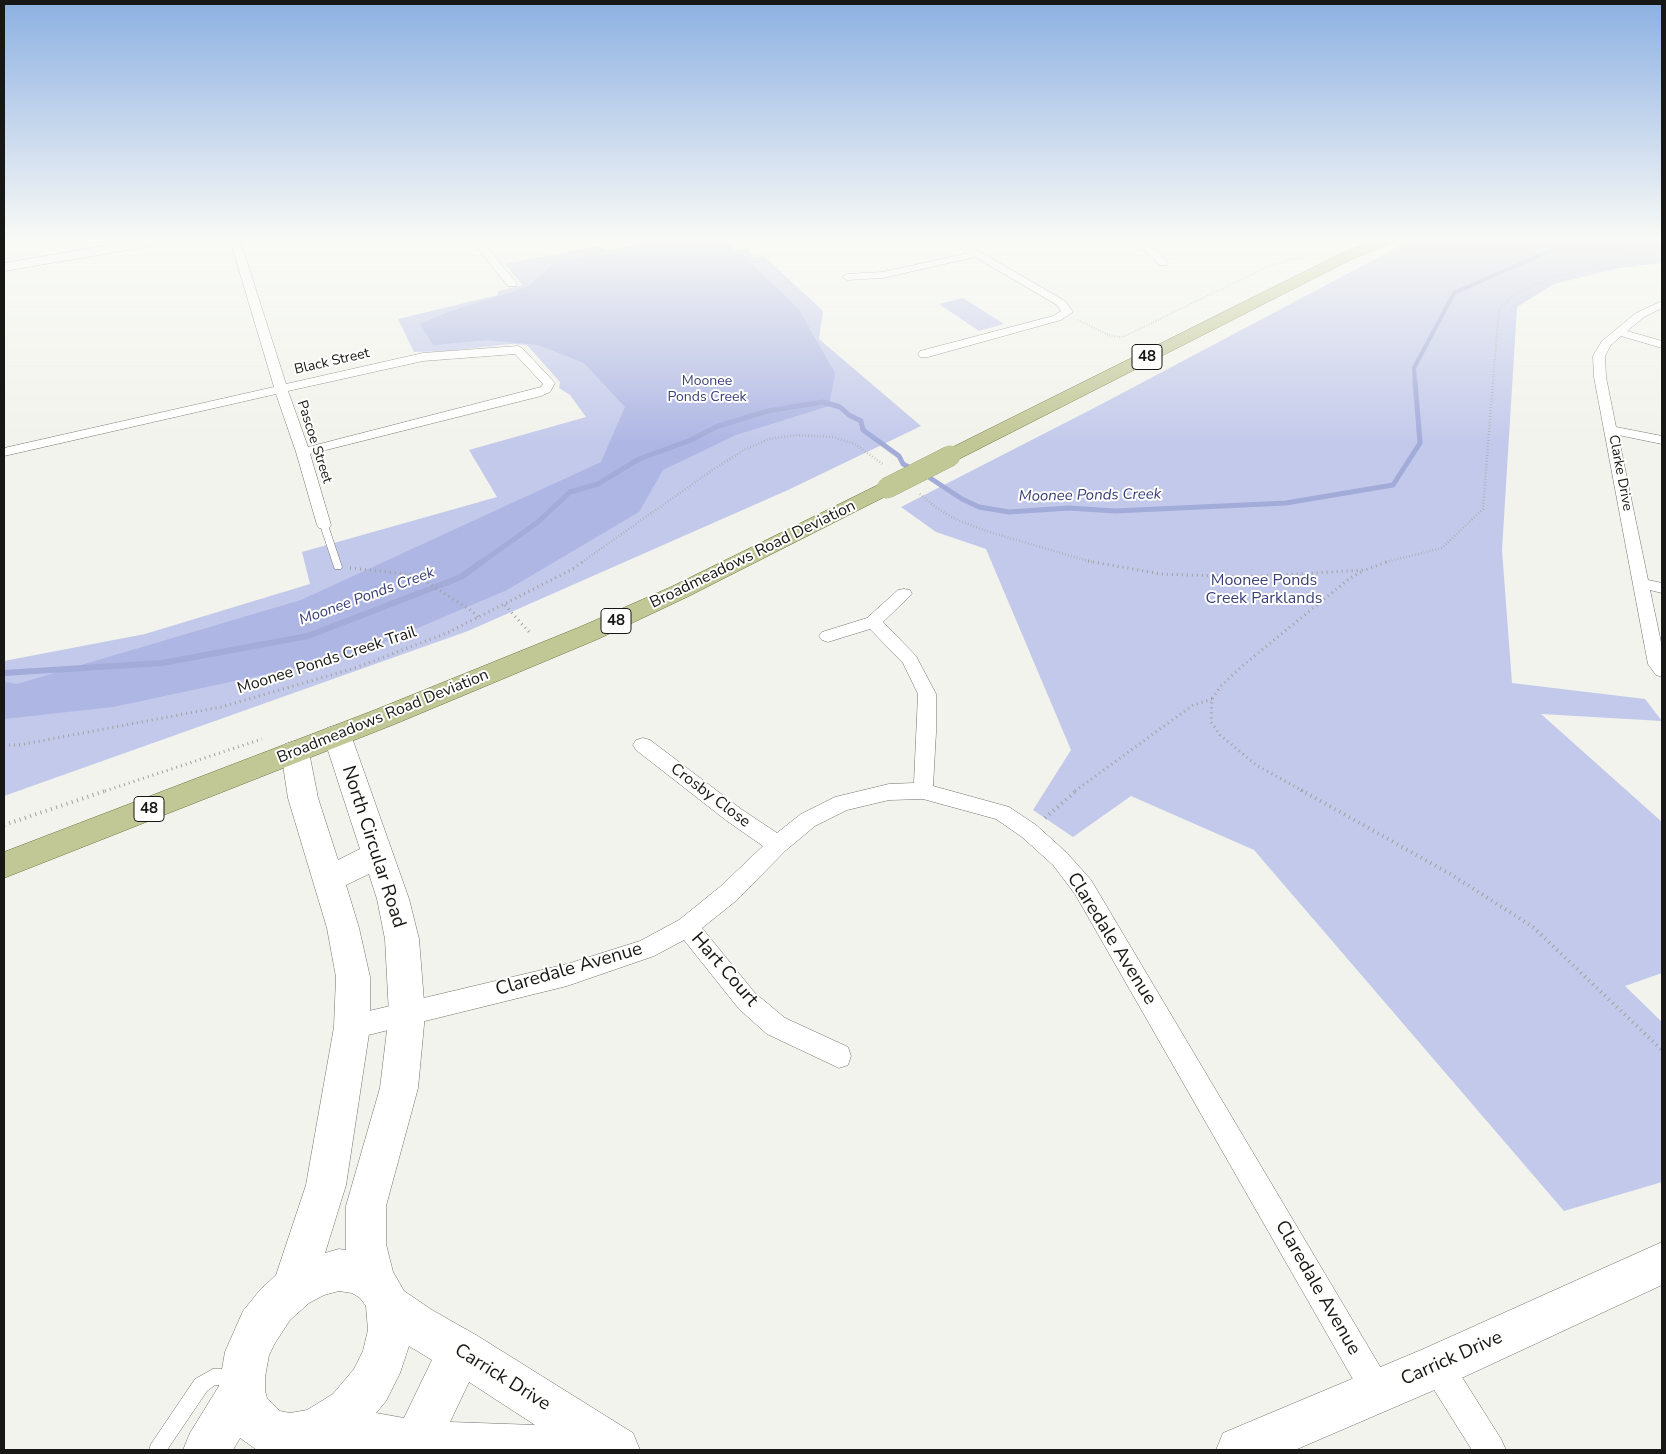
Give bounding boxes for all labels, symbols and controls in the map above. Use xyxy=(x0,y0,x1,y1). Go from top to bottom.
road number: 48 xyxy=(1132,344,1162,370)
street label: Black Street xyxy=(293,345,371,379)
park label: Moonee Ponds Creek xyxy=(667,374,747,407)
street label: Pascoe Street xyxy=(293,398,335,486)
street label: Clarke Drive xyxy=(1604,434,1636,512)
water label: Moonee Ponds Creek xyxy=(1019,486,1161,506)
street label: Broadmeadows Road Deviation xyxy=(647,497,859,613)
water label: Moonee Ponds Creek xyxy=(297,564,437,630)
park label: Moonee Ponds Creek Parklands xyxy=(1206,571,1322,609)
road number: 48 xyxy=(601,608,631,634)
street label: Moonee Ponds Creek Trail xyxy=(235,623,419,699)
street label: Broadmeadows Road Deviation xyxy=(274,666,492,768)
street label: Crosby Close xyxy=(666,760,754,832)
street label: North Circular Road xyxy=(336,763,410,931)
road number: 48 xyxy=(134,796,164,822)
street label: Claredale Avenue xyxy=(1061,869,1161,1009)
street label: Hart Court xyxy=(686,928,762,1012)
street label: Claredale Avenue xyxy=(493,938,645,1002)
street label: Claredale Avenue xyxy=(1269,1217,1365,1359)
street label: Carrick Drive xyxy=(1398,1326,1506,1392)
street label: Carrick Drive xyxy=(450,1340,554,1416)

